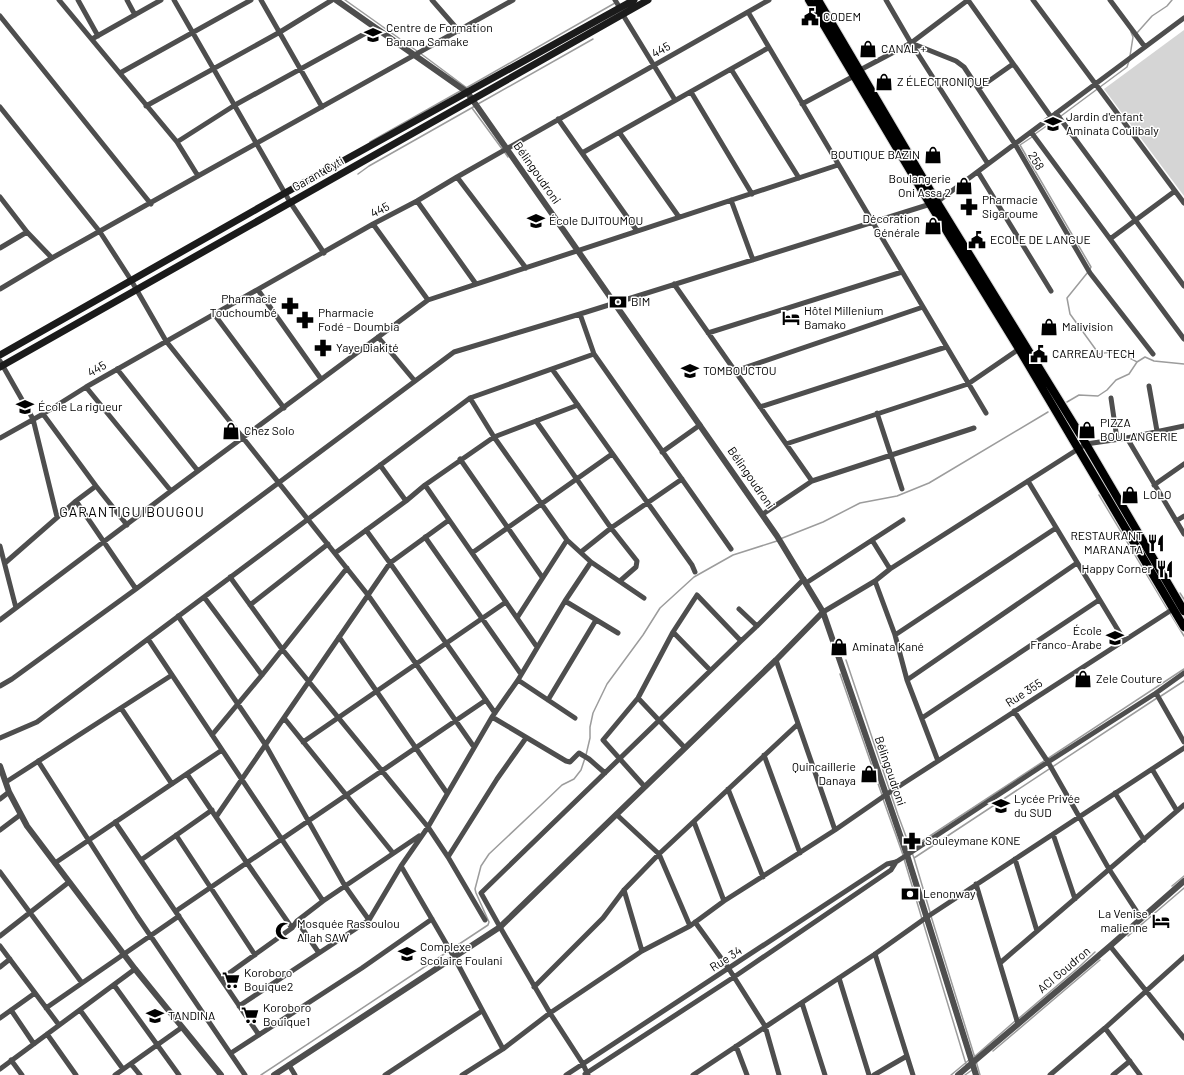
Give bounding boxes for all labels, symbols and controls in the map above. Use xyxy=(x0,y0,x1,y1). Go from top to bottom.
public building icon: CODEM xyxy=(800,7,820,27)
place label: CODEM xyxy=(823,9,861,23)
place label: Centre de Formation Banana Samake xyxy=(386,20,493,48)
school or university icon: Centre de Formation Banana Samake xyxy=(363,25,383,45)
street label: 445 xyxy=(649,38,672,60)
shop icon: CANAL + xyxy=(858,39,878,59)
place label: CANAL + xyxy=(881,41,926,55)
shop icon: Z ÉLECTRONIQUE xyxy=(874,72,894,92)
place label: Z ÉLECTRONIQUE xyxy=(897,74,989,88)
place label: Jardin d'enfant Aminata Coulibaly xyxy=(1066,109,1159,137)
school or university icon: Jardin d'enfant Aminata Coulibaly xyxy=(1043,114,1063,134)
street label: Bélingoudroni xyxy=(511,139,564,206)
shop icon: BOUTIQUE BAZIN xyxy=(923,145,943,165)
place label: BOUTIQUE BAZIN xyxy=(830,147,920,161)
street label: 258 xyxy=(1026,149,1048,172)
street label: Garant Cyti xyxy=(289,153,346,194)
place label: Boulangerie Oni Assa 2 xyxy=(889,171,951,199)
shop icon: Boulangerie Oni Assa 2 xyxy=(954,176,974,196)
place label: Pharmacie Sigaroume xyxy=(982,192,1038,220)
pharmacy icon: Pharmacie Sigaroume xyxy=(959,197,979,217)
street label: 445 xyxy=(368,198,391,220)
school or university icon: École DJITOUMOU xyxy=(526,211,546,231)
place label: Décoration Générale xyxy=(863,211,920,239)
place label: École DJITOUMOU xyxy=(549,213,643,227)
shop icon: Décoration Générale xyxy=(923,216,943,236)
public building icon: ECOLE DE LANGUE xyxy=(967,230,987,250)
place label: ECOLE DE LANGUE xyxy=(990,232,1091,246)
place label: Pharmacie Touchoumbé xyxy=(210,291,277,319)
bank icon: BIM xyxy=(608,292,628,312)
place label: BIM xyxy=(631,294,650,308)
pharmacy icon: Pharmacie Touchoumbé xyxy=(280,296,300,316)
place label: Hôtel Millenium Bamako xyxy=(804,303,883,331)
place label: Pharmacie Fodé - Doumbia xyxy=(318,305,399,333)
hotel icon: Hôtel Millenium Bamako xyxy=(781,308,801,328)
pharmacy icon: Pharmacie Fodé - Doumbia xyxy=(295,310,315,330)
shop icon: Malivision xyxy=(1039,317,1059,337)
place label: Malivision xyxy=(1062,319,1113,333)
pharmacy icon: Yaye Diakité xyxy=(313,338,333,358)
place label: Yaye Diakité xyxy=(336,340,399,354)
public building icon: CARREAU TECH xyxy=(1029,344,1049,364)
place label: CARREAU TECH xyxy=(1052,346,1135,360)
street label: 445 xyxy=(85,357,108,379)
school or university icon: TOMBOUCTOU xyxy=(680,361,700,381)
place label: TOMBOUCTOU xyxy=(703,363,777,377)
school or university icon: École La rigueur xyxy=(15,397,35,417)
place label: École La rigueur xyxy=(38,399,123,413)
place label: PIZZA BOULANGERIE xyxy=(1100,415,1178,443)
shop icon: PIZZA BOULANGERIE xyxy=(1077,420,1097,440)
shop icon: Chez Solo xyxy=(221,421,241,441)
place label: Chez Solo xyxy=(244,423,295,437)
street label: Bélingoudroni xyxy=(725,444,778,511)
shop icon: LOLO xyxy=(1120,485,1140,505)
place label: LOLO xyxy=(1143,487,1172,501)
district label: GARANTIGUIBOUGOU xyxy=(59,503,205,520)
place label: RESTAURANT MARANATA xyxy=(1070,528,1143,556)
restaurant icon: RESTAURANT MARANATA xyxy=(1146,533,1166,553)
restaurant icon: Happy Corner xyxy=(1155,559,1175,579)
place label: Happy Corner xyxy=(1082,561,1153,575)
place label: École Franco-Arabe xyxy=(1030,623,1102,651)
school or university icon: École Franco-Arabe xyxy=(1105,628,1125,648)
shop icon: Aminata Kané xyxy=(829,637,849,657)
place label: Aminata Kané xyxy=(852,639,924,653)
shop icon: Zele Couture xyxy=(1073,669,1093,689)
place label: Zele Couture xyxy=(1096,671,1162,685)
street label: Rue 355 xyxy=(1002,675,1044,709)
street label: Bélingoudroni xyxy=(873,734,909,807)
place label: Quincaillerie Danaya xyxy=(792,759,856,787)
shop icon: Quincaillerie Danaya xyxy=(859,764,879,784)
place label: Lycée Privée du SUD xyxy=(1014,791,1080,819)
school or university icon: Lycée Privée du SUD xyxy=(991,796,1011,816)
pharmacy icon: Souleymane KONE xyxy=(902,831,922,851)
place label: Souleymane KONE xyxy=(925,833,1021,847)
bank icon: Lenonway xyxy=(900,884,920,904)
place label: Lenonway xyxy=(923,886,976,900)
place label: La Venise malienne xyxy=(1098,906,1148,934)
hotel icon: La Venise malienne xyxy=(1151,911,1171,931)
place label: Mosquée Rassoulou Allah SAW xyxy=(297,916,400,944)
mosque icon: Mosquée Rassoulou Allah SAW xyxy=(274,921,294,941)
place label: Complexe Scolaire Foulani xyxy=(420,939,503,967)
street label: Rue 34 xyxy=(707,943,744,974)
street label: ACI Goudron xyxy=(1034,943,1092,995)
school or university icon: Complexe Scolaire Foulani xyxy=(397,944,417,964)
place label: Koroboro Bouique2 xyxy=(244,965,293,993)
supermarket icon: Koroboro Bouique2 xyxy=(221,970,241,990)
place label: Koroboro Bouique1 xyxy=(263,1000,311,1028)
supermarket icon: Koroboro Bouique1 xyxy=(240,1005,260,1025)
school or university icon: TANDINA xyxy=(145,1006,165,1026)
place label: TANDINA xyxy=(168,1008,215,1022)

